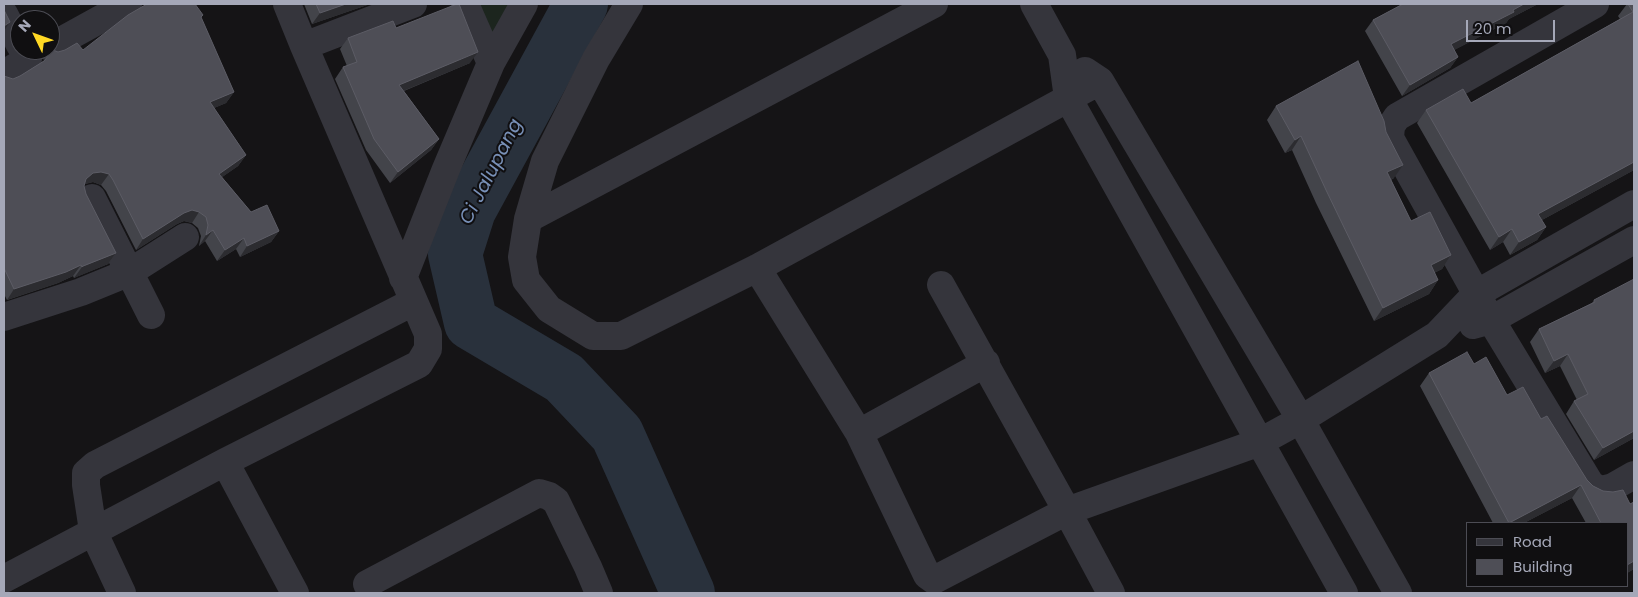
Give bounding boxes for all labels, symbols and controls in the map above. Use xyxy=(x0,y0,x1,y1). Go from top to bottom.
north arrow xyxy=(10,10,60,60)
scale bar xyxy=(1468,10,1557,42)
text: N xyxy=(14,15,36,36)
text: 20 m xyxy=(1474,18,1512,39)
water label: Ci Jalupang xyxy=(456,115,528,229)
legend xyxy=(1466,522,1628,587)
text: Road xyxy=(1513,531,1552,552)
text: Building xyxy=(1513,556,1573,577)

